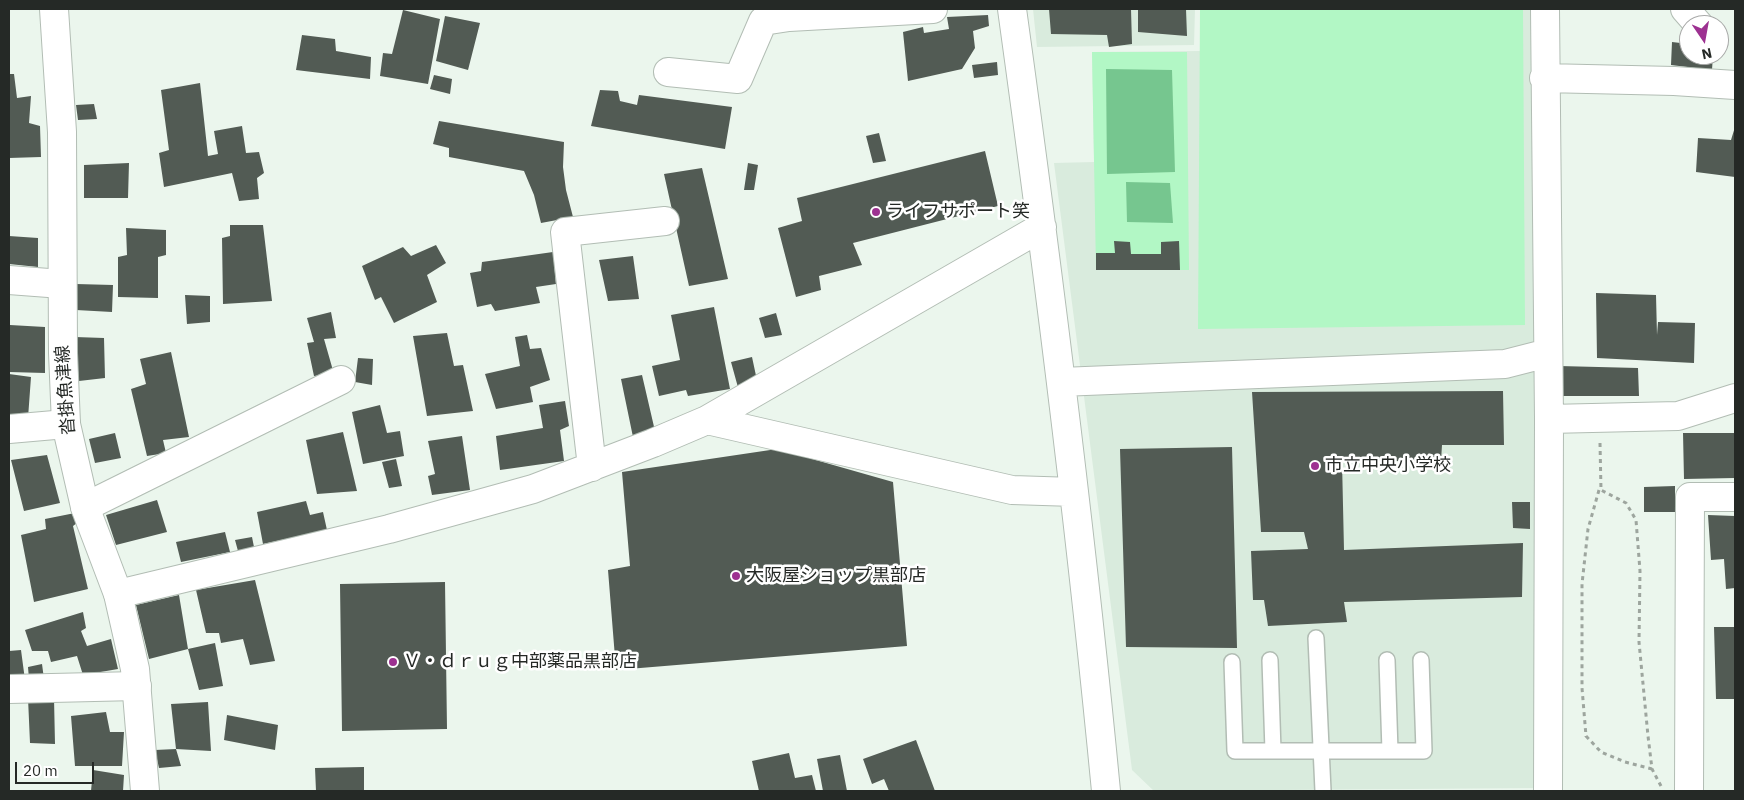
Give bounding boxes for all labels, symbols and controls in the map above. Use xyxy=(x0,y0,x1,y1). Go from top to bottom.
north arrow xyxy=(1679,15,1729,65)
text: N xyxy=(1700,44,1714,64)
place label: ライフサポート笑 xyxy=(886,201,1030,223)
marker: ライフサポート笑 xyxy=(870,206,882,218)
street label: 沓掛魚津線 xyxy=(52,344,80,436)
place label: 市立中央小学校 xyxy=(1325,455,1451,477)
marker: 市立中央小学校 xyxy=(1309,460,1321,472)
place label: 大阪屋ショップ黒部店 xyxy=(746,565,926,587)
marker: 大阪屋ショップ黒部店 xyxy=(730,570,742,582)
place label: Ｖ・ｄｒｕｇ中部薬品黒部店 xyxy=(403,651,637,673)
marker: Ｖ・ｄｒｕｇ中部薬品黒部店 xyxy=(387,656,399,668)
scale bar xyxy=(18,752,96,784)
text: 20 m xyxy=(23,761,58,780)

